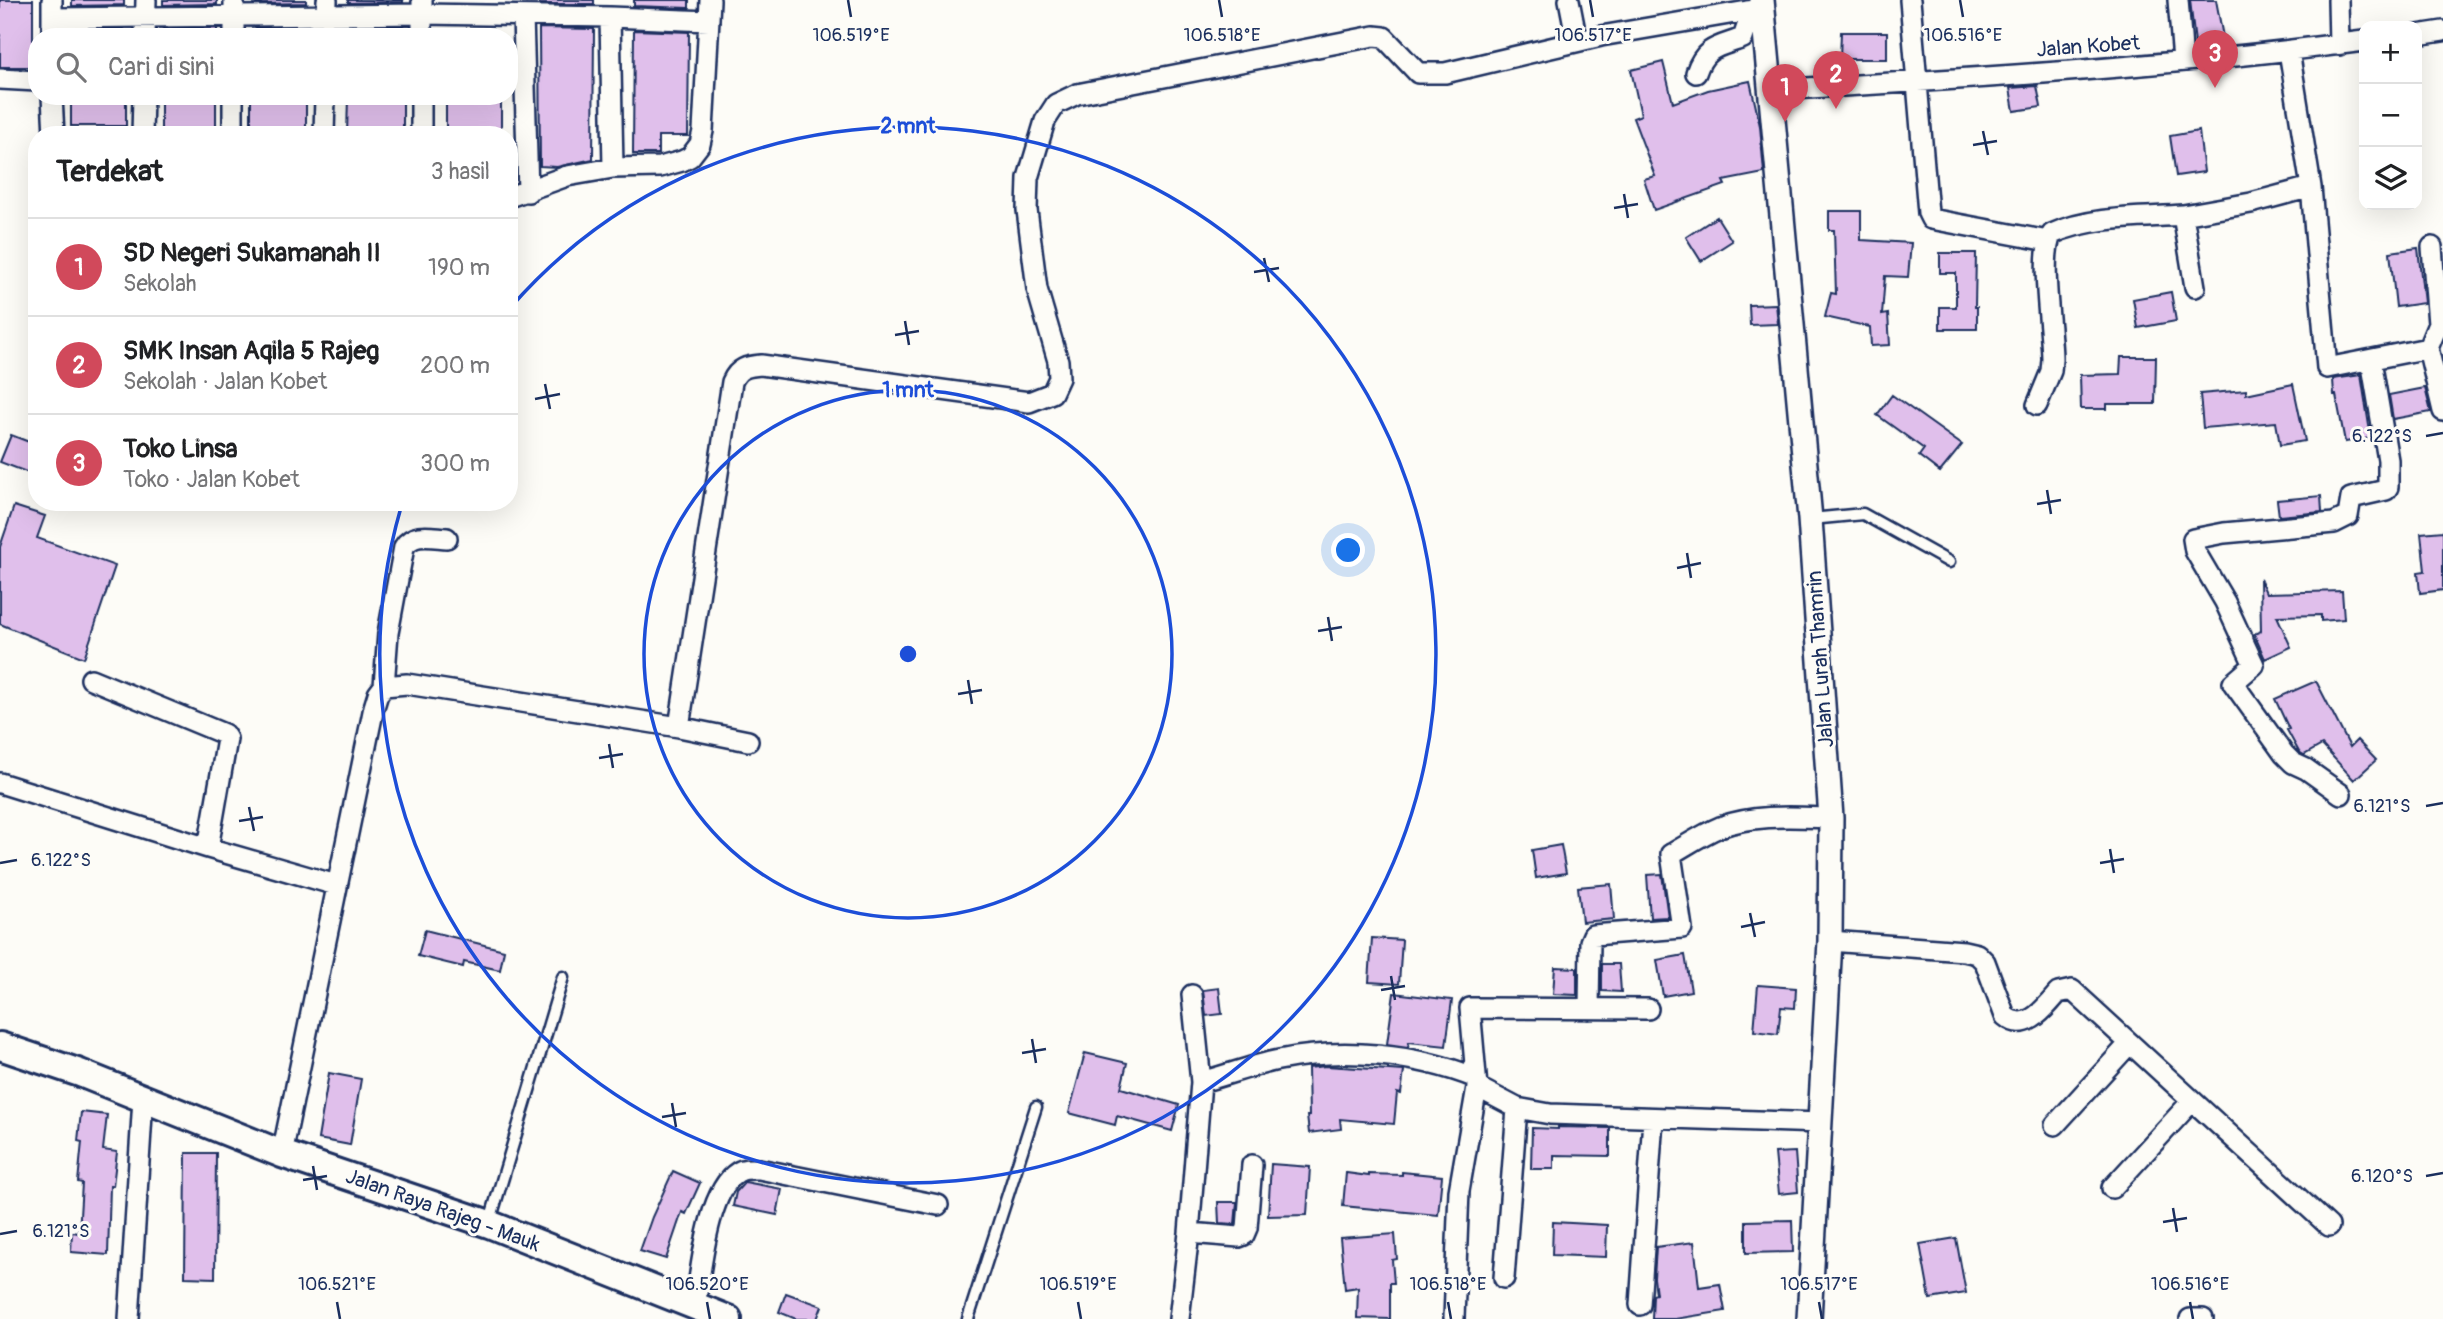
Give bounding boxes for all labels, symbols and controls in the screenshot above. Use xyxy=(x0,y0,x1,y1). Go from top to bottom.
map controls xyxy=(2359,21,2422,210)
button: + xyxy=(2359,21,2422,84)
text: 106.519°E xyxy=(812,24,890,47)
text: 106.518°E xyxy=(1184,24,1260,47)
text: 106.517°E xyxy=(1554,24,1632,47)
text: 106.516°E xyxy=(1924,24,2002,47)
search box xyxy=(28,28,518,105)
street label: Jalan Kobet xyxy=(2035,29,2141,64)
pin: 3 xyxy=(2192,30,2238,88)
icon: search xyxy=(52,48,90,86)
text: Cari di sini xyxy=(108,51,214,83)
pin: 2 xyxy=(1813,51,1859,109)
pin: 1 xyxy=(1762,64,1808,122)
button: − xyxy=(2359,84,2422,147)
text: 2 mnt xyxy=(880,113,936,140)
button: layers xyxy=(2359,147,2422,210)
text: Terdekat xyxy=(56,153,163,190)
text: 3 hasil xyxy=(431,157,490,186)
text: SD Negeri Sukamanah II xyxy=(123,237,381,269)
text: 1 xyxy=(75,253,84,282)
text: 190 m xyxy=(428,253,490,282)
text: Sekolah xyxy=(123,269,197,298)
text: SMK Insan Aqila 5 Rajeg xyxy=(123,335,379,367)
text: 2 xyxy=(73,351,85,380)
text: 200 m xyxy=(420,351,490,380)
text: Sekolah · Jalan Kobet xyxy=(123,367,327,396)
text: 1 mnt xyxy=(882,377,934,404)
text: 6.122°S xyxy=(2352,425,2412,448)
text: Toko Linsa xyxy=(123,433,238,465)
text: 3 xyxy=(73,449,85,478)
text: 300 m xyxy=(420,449,490,478)
text: Toko · Jalan Kobet xyxy=(123,465,300,494)
your location xyxy=(1331,533,1365,567)
street label: Jalan Lurah Thamrin xyxy=(1801,570,1840,748)
centre of rings xyxy=(896,642,920,666)
text: 6.121°S xyxy=(2354,795,2410,818)
text: 6.122°S xyxy=(31,849,91,872)
street label: Jalan Raya Rajeg - Mauk xyxy=(342,1163,544,1258)
text: 6.120°S xyxy=(2351,1165,2413,1188)
text: 6.121°S xyxy=(33,1220,89,1243)
text: 106.521°E xyxy=(298,1273,376,1296)
text: 106.520°E xyxy=(665,1273,749,1296)
text: 106.519°E xyxy=(1039,1273,1117,1296)
text: 106.518°E xyxy=(1410,1273,1486,1296)
text: 106.517°E xyxy=(1780,1273,1858,1296)
text: 106.516°E xyxy=(2151,1273,2229,1296)

